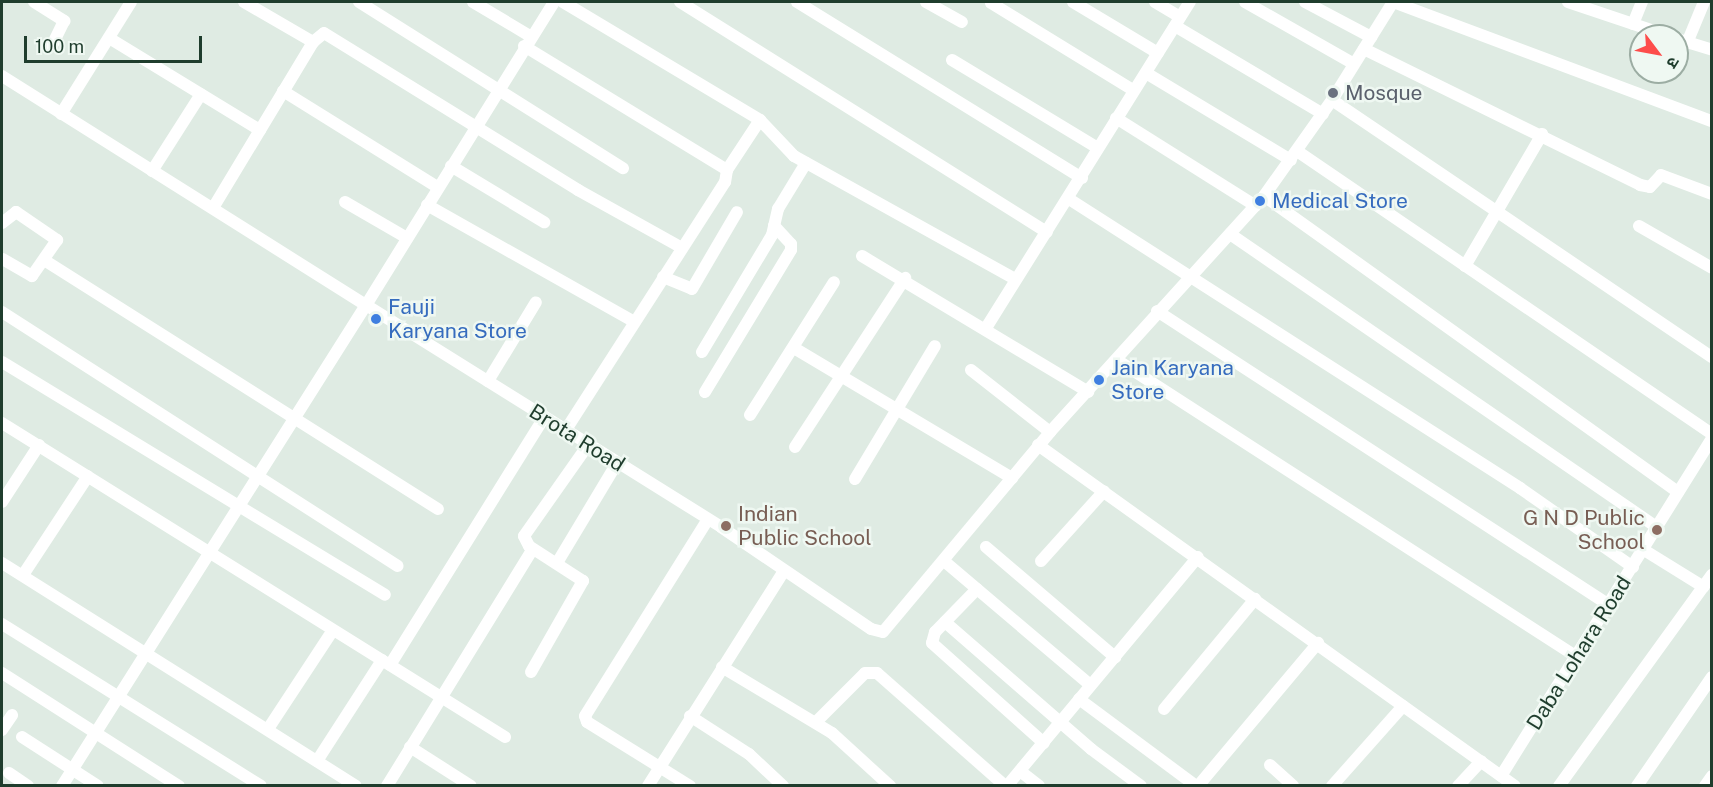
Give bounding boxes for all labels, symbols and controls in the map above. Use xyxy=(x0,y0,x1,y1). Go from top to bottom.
scale bar xyxy=(27,24,206,62)
north arrow xyxy=(1629,24,1689,84)
text: 100 m xyxy=(35,36,84,57)
text: उ xyxy=(1662,54,1684,72)
place label: Mosque xyxy=(1345,80,1422,106)
marker: Mosque xyxy=(1326,86,1340,100)
place label: Medical Store xyxy=(1272,188,1408,214)
marker: Medical Store xyxy=(1253,194,1267,208)
place label: Fauji Karyana Store xyxy=(388,294,527,344)
marker: Fauji Karyana Store xyxy=(369,312,383,326)
place label: Jain Karyana Store xyxy=(1111,355,1234,405)
marker: Jain Karyana Store xyxy=(1092,373,1106,387)
street label: Brota Road xyxy=(525,399,629,477)
place label: Indian Public School xyxy=(738,501,872,551)
place label: G N D Public School xyxy=(1523,505,1645,555)
marker: Indian Public School xyxy=(719,519,733,533)
marker: G N D Public School xyxy=(1650,523,1664,537)
street label: Daba Lohara Road xyxy=(1521,571,1637,735)

